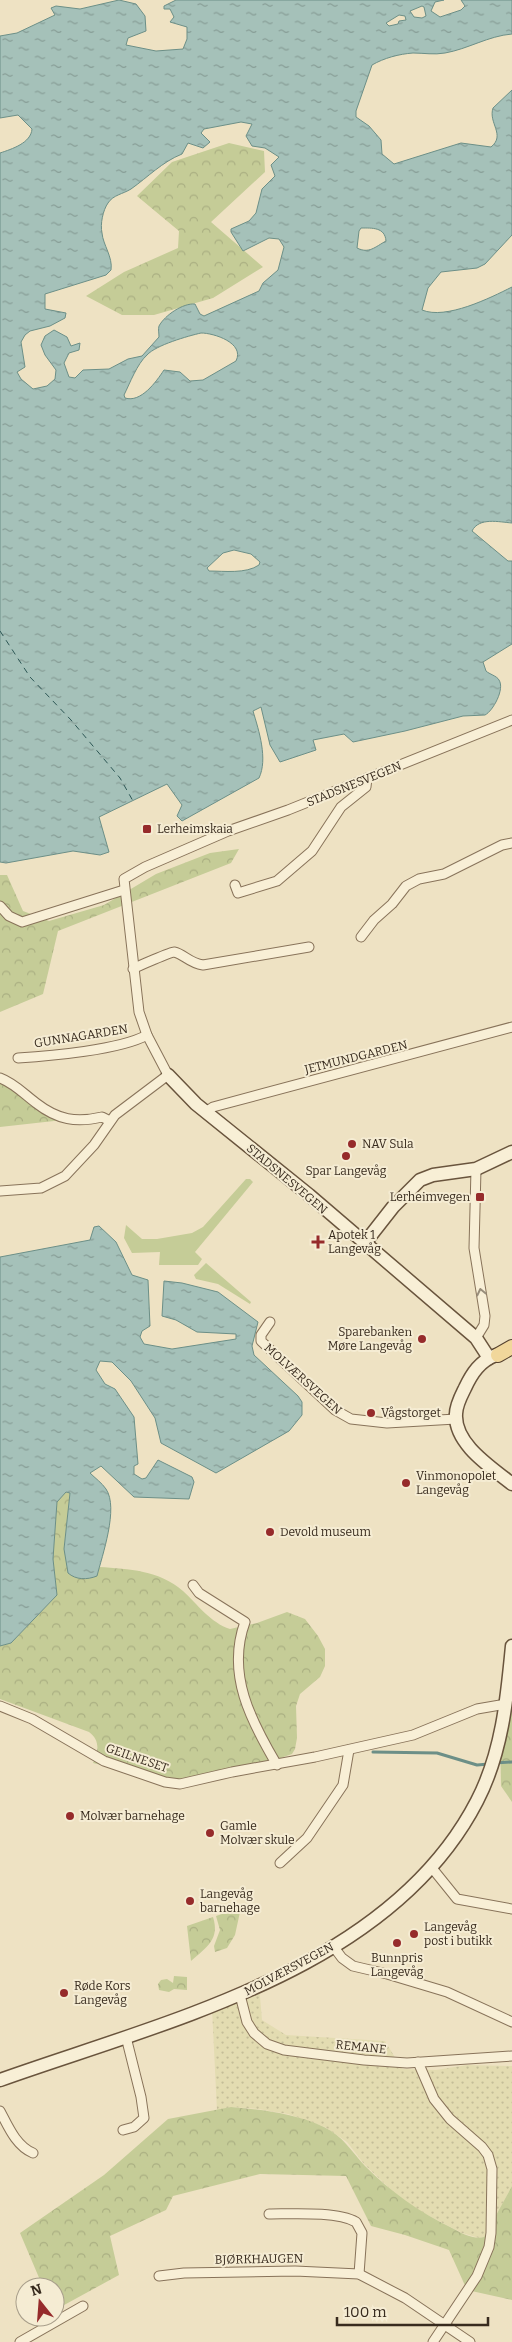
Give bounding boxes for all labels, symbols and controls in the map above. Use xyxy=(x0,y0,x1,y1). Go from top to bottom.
street label: STADSNESVEGEN xyxy=(305,758,404,809)
place label: Lerheimskaia xyxy=(157,822,233,836)
marker: Lerheimskaia xyxy=(141,823,153,835)
street label: GUNNAGARDEN xyxy=(33,1022,129,1050)
street label: JETMUNDGARDEN xyxy=(302,1037,409,1077)
place label: NAV Sula xyxy=(362,1137,414,1151)
marker: NAV Sula xyxy=(346,1138,358,1150)
street label: STADSNESVEGEN xyxy=(244,1141,331,1217)
marker: Spar Langevåg xyxy=(340,1150,352,1162)
place label: Spar Langevåg xyxy=(305,1164,387,1178)
place label: Lerheimvegen xyxy=(390,1190,470,1204)
marker: Lerheimvegen xyxy=(474,1191,486,1203)
place label: Apotek 1 Langevåg xyxy=(328,1228,381,1256)
marker: Apotek 1 Langevåg xyxy=(312,1236,324,1248)
one-way arrow xyxy=(476,1288,487,1297)
place label: Sparebanken Møre Langevåg xyxy=(328,1325,412,1353)
marker: Sparebanken Møre Langevåg xyxy=(416,1333,428,1345)
street label: MOLVÆRSVEGEN xyxy=(261,1341,345,1418)
place label: Vågstorget xyxy=(381,1406,441,1420)
marker: Vågstorget xyxy=(365,1407,377,1419)
place label: Vinmonopolet Langevåg xyxy=(416,1469,497,1497)
marker: Vinmonopolet Langevåg xyxy=(400,1477,412,1489)
place label: Devold museum xyxy=(280,1525,371,1539)
marker: Devold museum xyxy=(264,1526,276,1538)
street label: GEILNESET xyxy=(104,1741,170,1775)
place label: Molvær barnehage xyxy=(80,1809,185,1823)
marker: Molvær barnehage xyxy=(64,1810,76,1822)
place label: Gamle Molvær skule xyxy=(220,1819,295,1847)
marker: Gamle Molvær skule xyxy=(204,1827,216,1839)
place label: Langevåg barnehage xyxy=(200,1887,260,1915)
marker: Langevåg barnehage xyxy=(184,1895,196,1907)
place label: Langevåg post i butikk xyxy=(424,1920,492,1948)
marker: Langevåg post i butikk xyxy=(408,1928,420,1940)
marker: Bunnpris Langevåg xyxy=(391,1937,403,1949)
street label: MOLVÆRSVEGEN xyxy=(242,1939,337,1999)
place label: Bunnpris Langevåg xyxy=(371,1951,424,1979)
place label: Røde Kors Langevåg xyxy=(74,1979,131,2007)
marker: Røde Kors Langevåg xyxy=(58,1987,70,1999)
street label: REMANE xyxy=(335,2037,387,2057)
street label: BJØRKHAUGEN xyxy=(215,2251,304,2267)
north arrow xyxy=(15,2277,65,2327)
text: N xyxy=(29,2280,44,2300)
scale bar xyxy=(337,2294,488,2326)
text: 100 m xyxy=(344,2303,387,2321)

